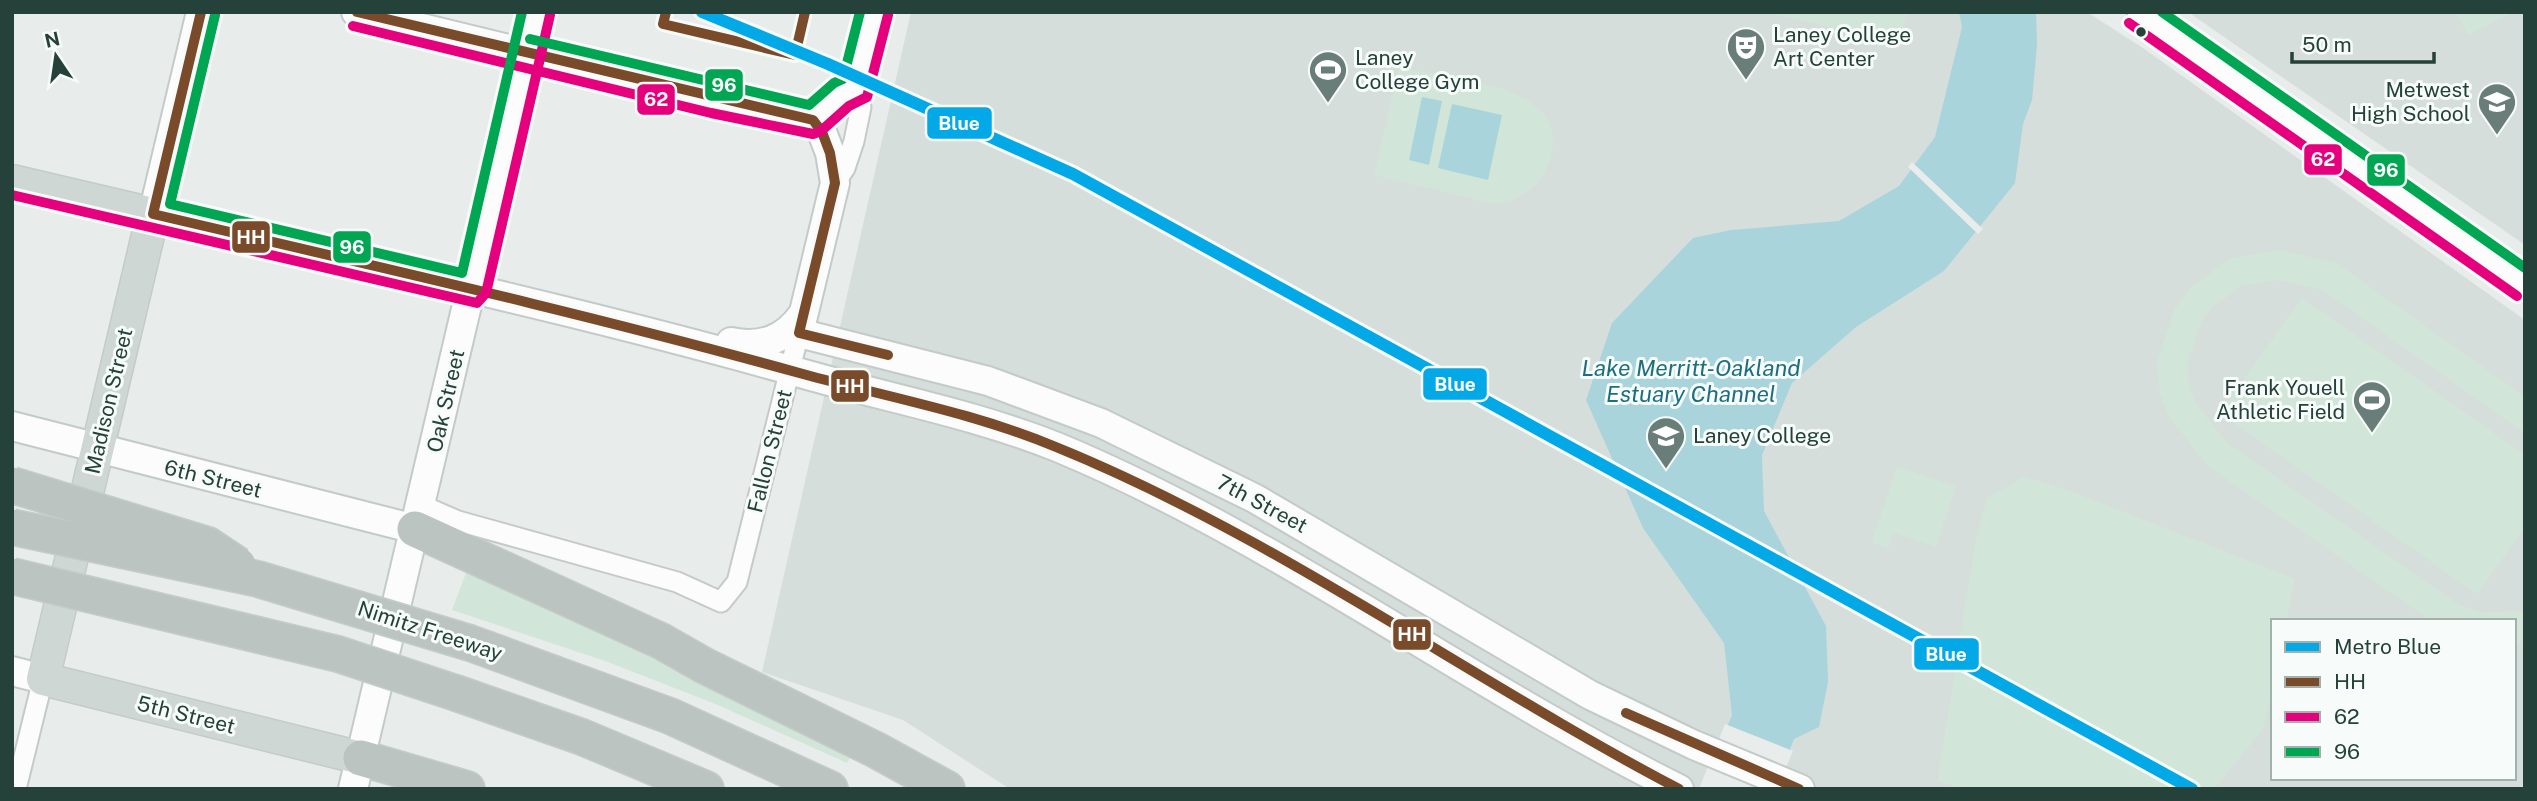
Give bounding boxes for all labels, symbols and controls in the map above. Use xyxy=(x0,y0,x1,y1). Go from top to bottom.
north arrow xyxy=(21,21,91,91)
scale bar xyxy=(2292,21,2434,65)
place label: Laney College Art Center xyxy=(1773,22,1911,71)
unlabelled marker xyxy=(2134,25,2148,39)
theatre icon: Laney College Art Center xyxy=(1725,26,1767,81)
text: N xyxy=(42,27,62,52)
text: 50 m xyxy=(2302,32,2352,57)
place label: Laney College Gym xyxy=(1355,45,1479,94)
sports icon: Laney College Gym xyxy=(1307,49,1349,104)
line badge: 96 xyxy=(704,68,744,102)
text: 96 xyxy=(711,74,737,96)
place label: Metwest High School xyxy=(2351,77,2470,126)
school or university icon: Metwest High School xyxy=(2476,81,2518,136)
line badge: 62 xyxy=(636,83,676,116)
text: 62 xyxy=(644,88,668,110)
line badge: Blue xyxy=(926,106,993,140)
text: Blue xyxy=(938,112,980,134)
line badge: 62 xyxy=(2303,143,2343,176)
text: 62 xyxy=(2311,148,2335,170)
line badge: 96 xyxy=(2366,153,2406,187)
text: 96 xyxy=(2373,159,2399,181)
line badge: HH xyxy=(231,220,271,254)
text: HH xyxy=(236,226,266,248)
line badge: 96 xyxy=(332,230,372,264)
text: 96 xyxy=(339,236,365,258)
street label: Madison Street xyxy=(80,325,137,476)
street label: Oak Street xyxy=(422,347,470,455)
water label: Lake Merritt-Oakland Estuary Channel xyxy=(1581,354,1801,407)
line badge: Blue xyxy=(1422,367,1488,401)
line badge: HH xyxy=(830,369,870,403)
text: Blue xyxy=(1434,373,1476,395)
text: HH xyxy=(835,375,865,397)
place label: Frank Youell Athletic Field xyxy=(2216,375,2345,424)
sports icon: Frank Youell Athletic Field xyxy=(2351,379,2393,434)
street label: Fallon Street xyxy=(742,387,797,515)
school or university icon: Laney College xyxy=(1645,415,1687,470)
place label: Laney College xyxy=(1693,423,1831,448)
street label: 6th Street xyxy=(162,454,265,503)
street label: 7th Street xyxy=(1213,469,1312,538)
street label: Nimitz Freeway xyxy=(355,595,506,666)
line badge: HH xyxy=(1392,618,1432,651)
legend xyxy=(2271,619,2516,780)
text: HH xyxy=(1397,623,1427,645)
text: Metro Blue xyxy=(2334,634,2441,659)
line badge: Blue xyxy=(1913,637,1980,671)
text: Blue xyxy=(1925,643,1967,665)
text: HH xyxy=(2334,669,2366,694)
street label: 5th Street xyxy=(134,690,238,739)
text: 62 xyxy=(2334,704,2360,729)
text: 96 xyxy=(2334,739,2360,764)

